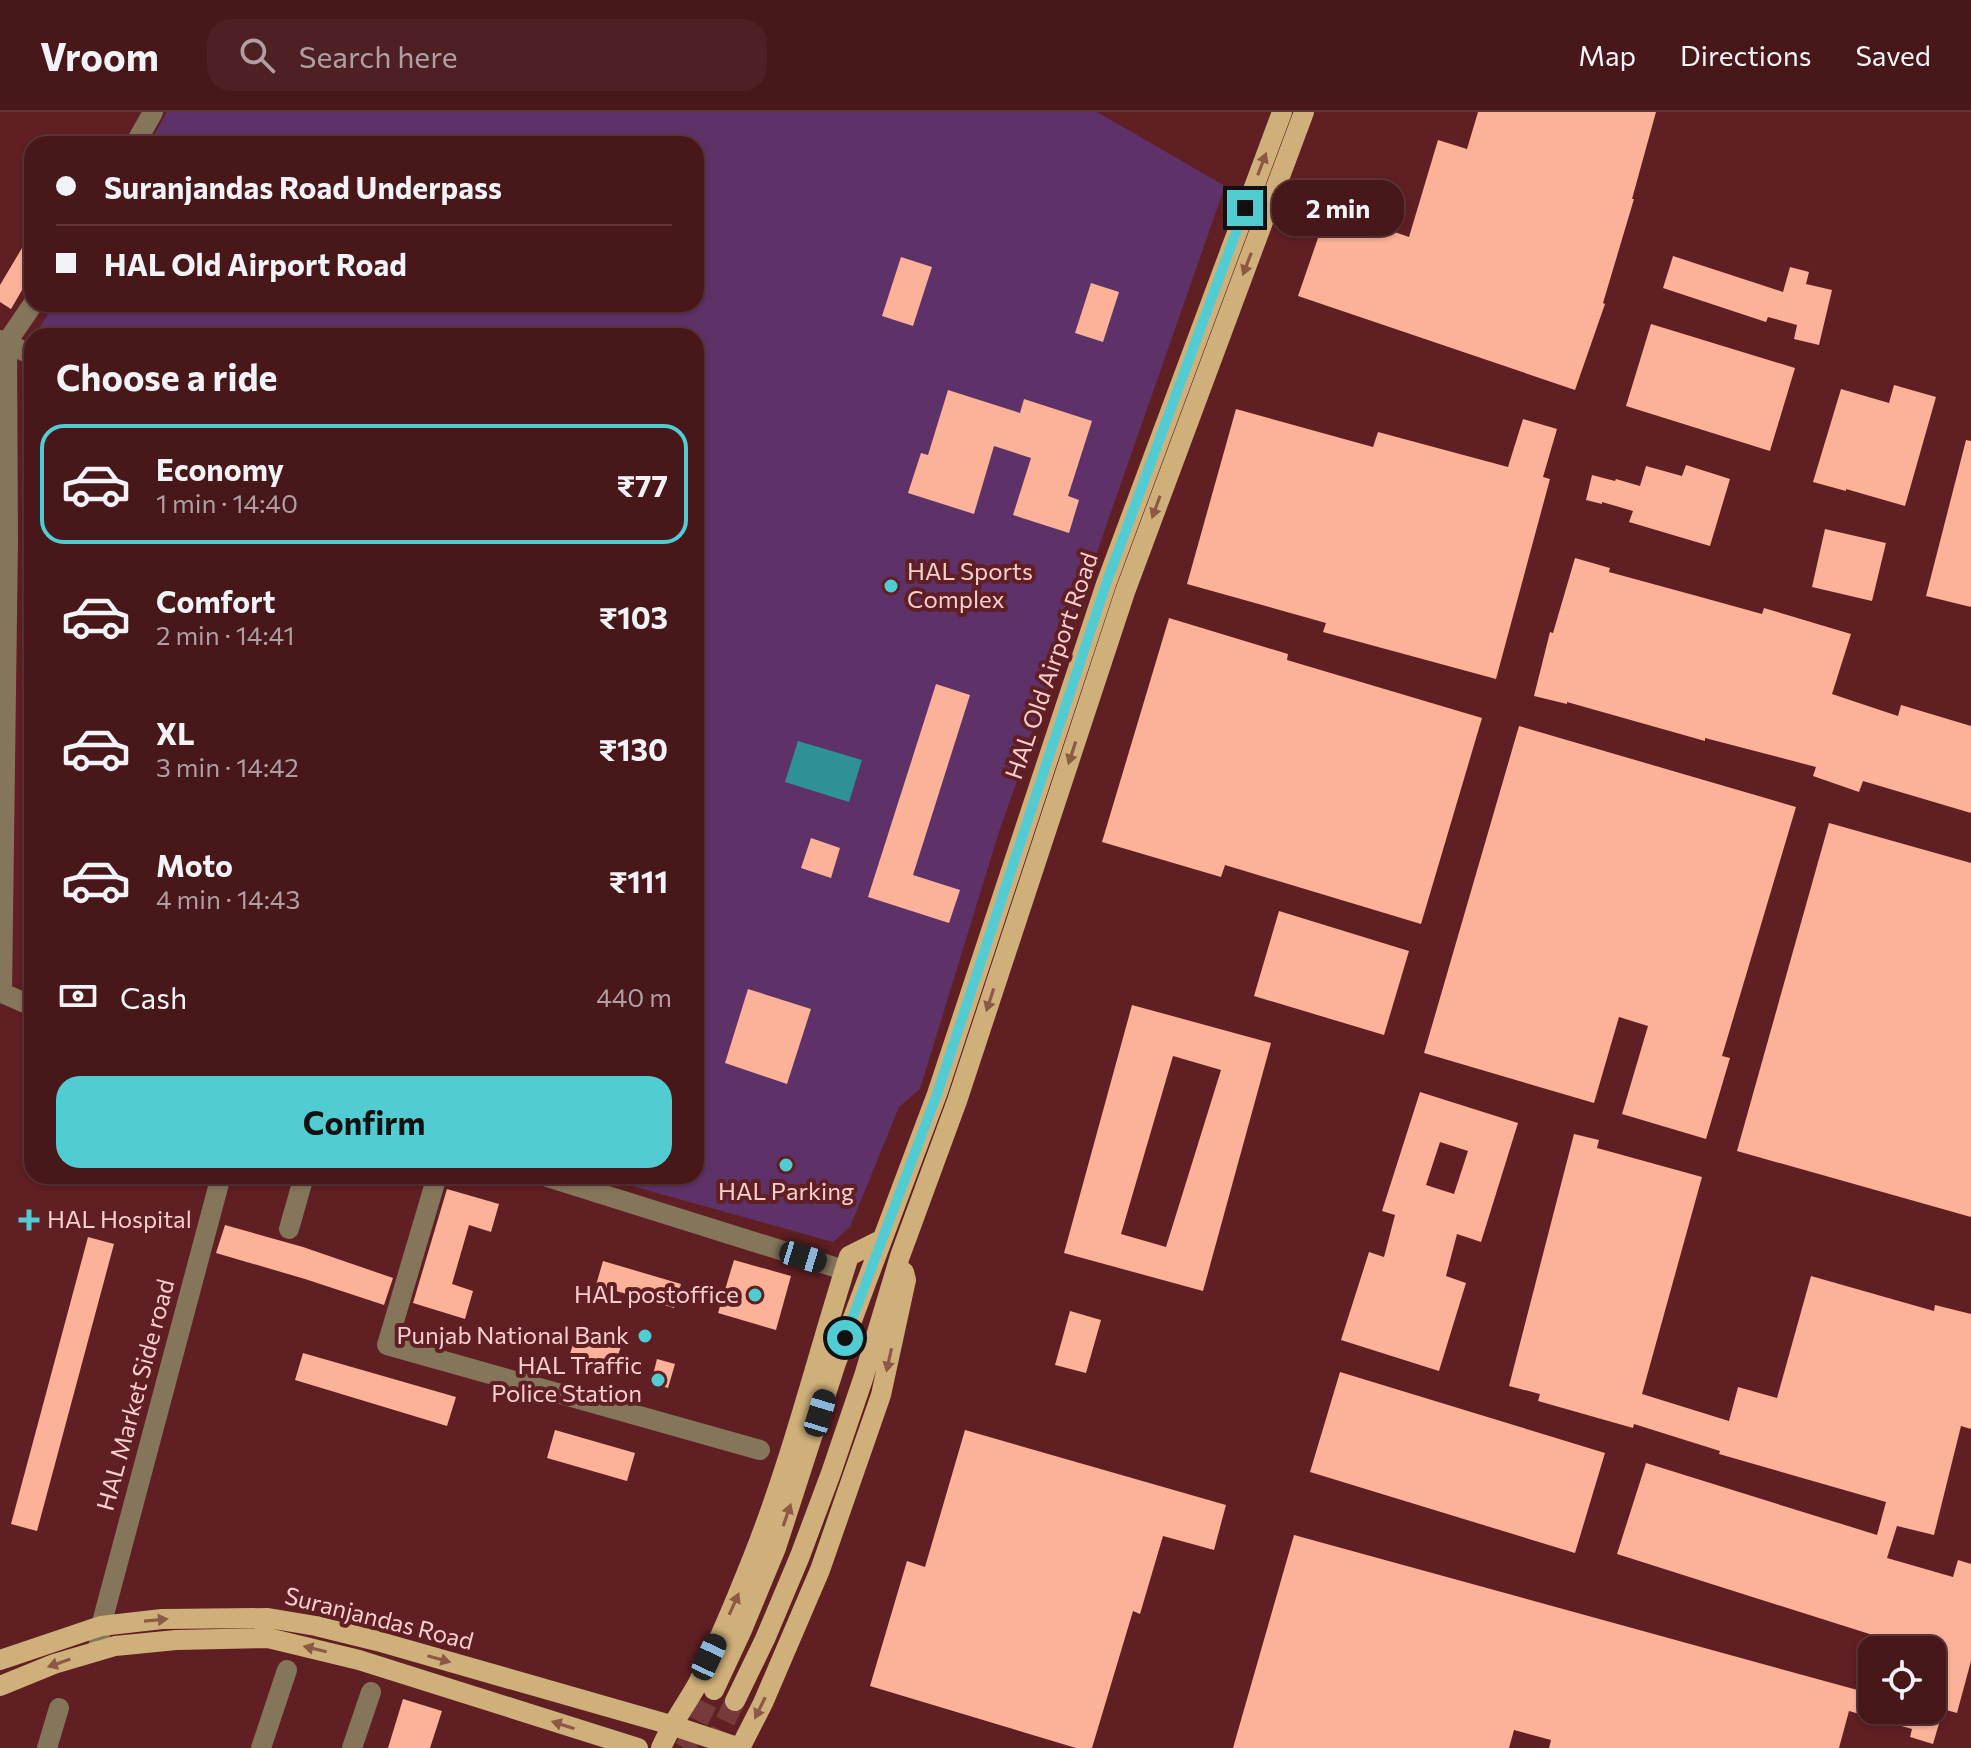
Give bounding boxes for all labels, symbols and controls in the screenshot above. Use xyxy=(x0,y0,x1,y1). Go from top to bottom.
search box xyxy=(207,19,767,91)
text: Vroom xyxy=(40,32,159,79)
icon: search xyxy=(235,33,279,77)
text: Search here xyxy=(299,37,457,74)
text: Map xyxy=(1578,38,1636,72)
text: Directions xyxy=(1680,38,1811,72)
text: Saved xyxy=(1855,38,1931,72)
one-way arrow xyxy=(1256,152,1269,176)
text: Suranjandas Road Underpass xyxy=(104,168,502,205)
callout: 2 min xyxy=(1273,180,1405,236)
route end xyxy=(1227,190,1263,226)
text: 2 min xyxy=(1306,192,1370,223)
text: HAL Old Airport Road xyxy=(104,245,407,282)
one-way arrow xyxy=(1240,252,1253,276)
text: Choose a ride xyxy=(56,354,277,398)
icon: car xyxy=(60,448,132,520)
text: Economy xyxy=(156,450,284,487)
text: ₹77 xyxy=(616,466,668,503)
text: 1 min · 14:40 xyxy=(156,487,298,518)
one-way arrow xyxy=(1149,495,1162,519)
street label: HAL Old Airport Road xyxy=(998,548,1103,783)
place label: HAL Sports Complex xyxy=(907,556,1033,613)
marker: HAL Sports Complex xyxy=(882,577,900,595)
icon: car xyxy=(60,580,132,652)
text: Comfort xyxy=(156,582,275,619)
text: ₹103 xyxy=(599,598,668,635)
text: 2 min · 14:41 xyxy=(156,619,295,650)
icon: car xyxy=(60,712,132,784)
text: XL xyxy=(156,714,195,751)
text: ₹130 xyxy=(598,730,668,767)
one-way arrow xyxy=(1065,741,1077,765)
text: 3 min · 14:42 xyxy=(156,751,299,782)
icon: car xyxy=(60,844,132,916)
text: Moto xyxy=(156,846,233,883)
text: ₹111 xyxy=(609,862,668,899)
text: 4 min · 14:43 xyxy=(156,883,300,914)
icon: cash xyxy=(56,974,100,1018)
text: Cash xyxy=(120,978,187,1015)
text: 440 m xyxy=(596,981,672,1012)
one-way arrow xyxy=(984,988,996,1012)
button: Confirm xyxy=(56,1076,672,1168)
marker: HAL Parking xyxy=(777,1156,795,1174)
place label: HAL Parking xyxy=(718,1176,854,1205)
place label: HAL Hospital xyxy=(47,1204,192,1233)
marker: HAL Hospital xyxy=(18,1209,40,1231)
car xyxy=(777,1239,829,1275)
street label: HAL Market Side road xyxy=(90,1276,179,1514)
place label: HAL postoffice xyxy=(574,1279,739,1308)
marker: HAL postoffice xyxy=(746,1286,764,1304)
place label: Punjab National Bank xyxy=(397,1320,629,1349)
route start xyxy=(827,1320,863,1356)
marker: Punjab National Bank xyxy=(636,1327,654,1345)
one-way arrow xyxy=(882,1348,895,1373)
place label: HAL Traffic Police Station xyxy=(491,1350,642,1407)
marker: HAL Traffic Police Station xyxy=(649,1371,667,1389)
car xyxy=(802,1387,838,1439)
one-way arrow xyxy=(782,1503,794,1527)
street label: Suranjandas Road xyxy=(282,1580,477,1655)
one-way arrow xyxy=(727,1592,740,1616)
one-way arrow xyxy=(144,1613,169,1626)
car xyxy=(688,1630,730,1684)
map controls xyxy=(1858,1636,1946,1724)
button: locate xyxy=(1858,1636,1946,1724)
one-way arrow xyxy=(302,1642,327,1655)
one-way arrow xyxy=(428,1653,452,1666)
one-way arrow xyxy=(47,1658,71,1670)
one-way arrow xyxy=(753,1697,767,1720)
one-way arrow xyxy=(551,1718,575,1730)

